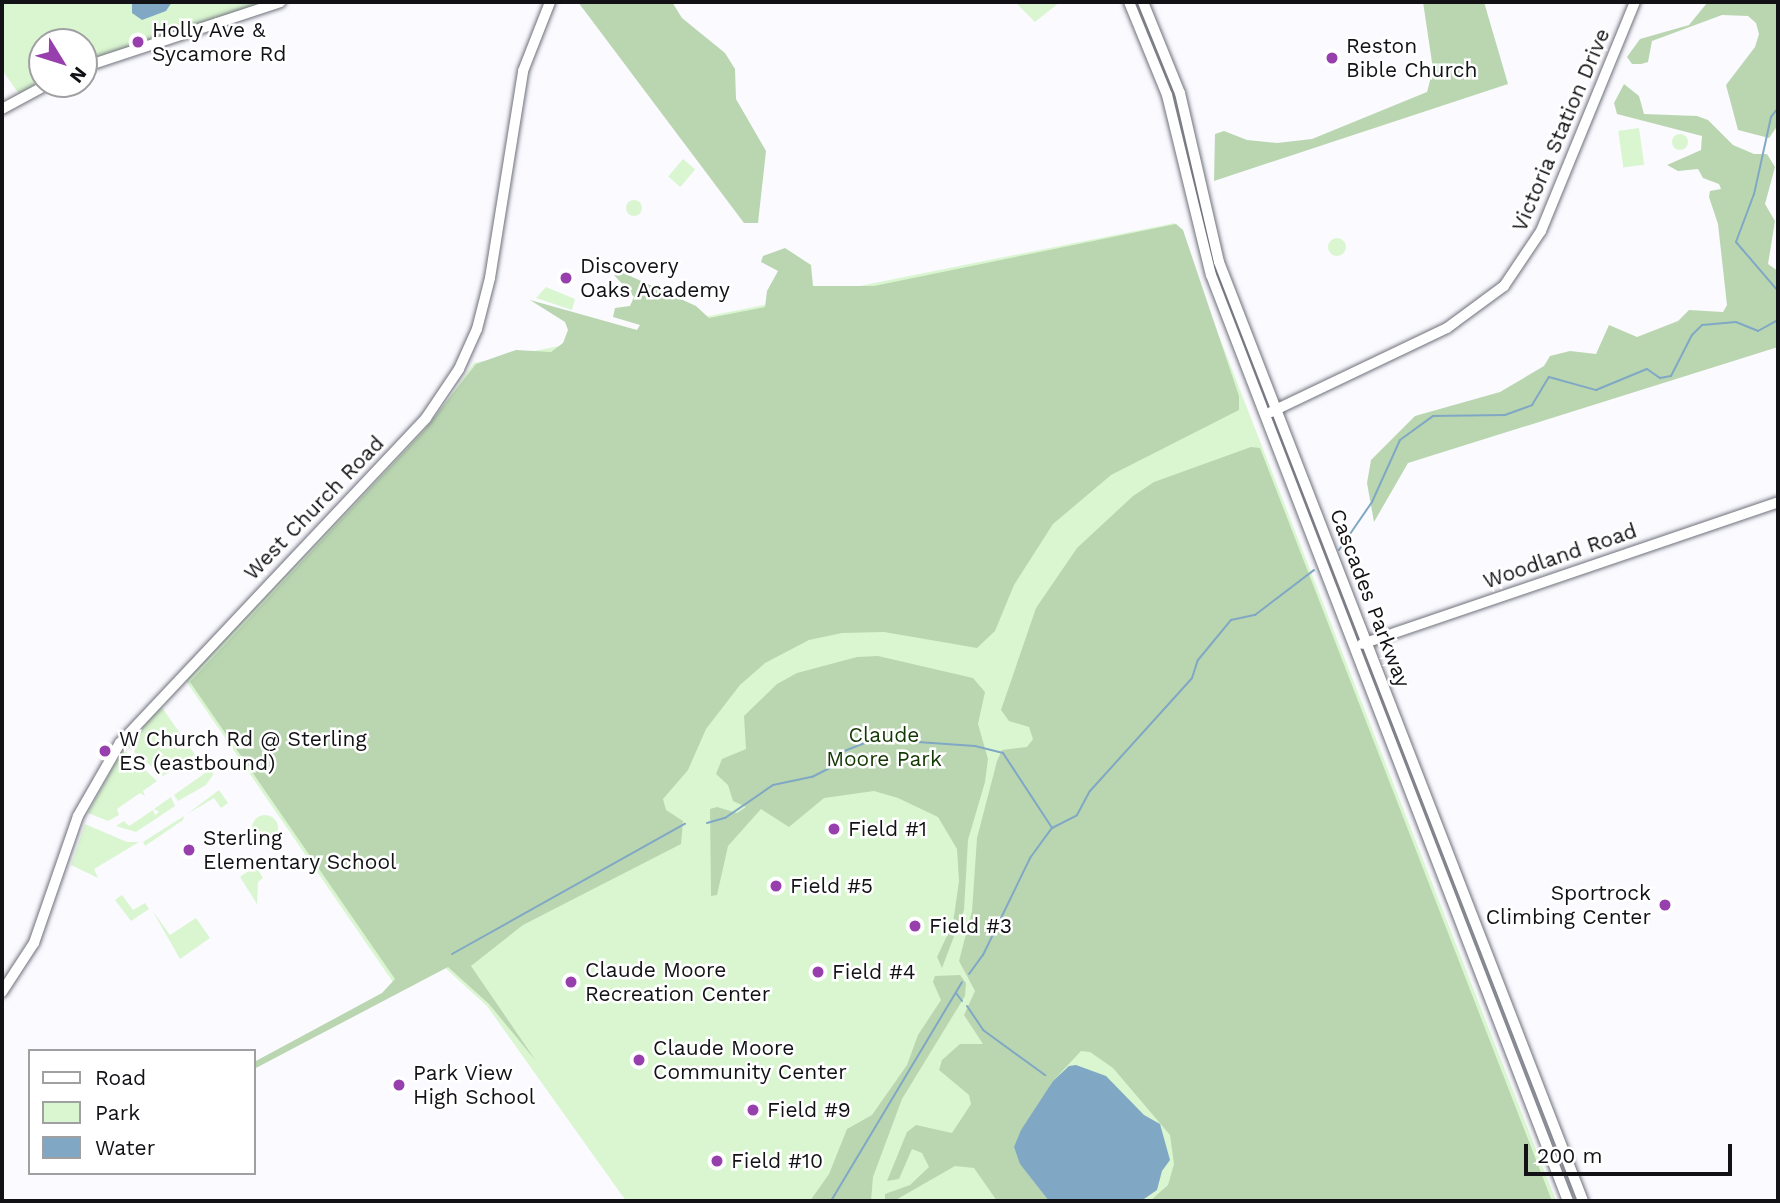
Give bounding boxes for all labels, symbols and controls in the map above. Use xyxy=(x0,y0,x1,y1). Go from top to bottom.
place label: Holly Ave & Sycamore Rd xyxy=(152,17,286,67)
street label: Victoria Station Drive xyxy=(1507,24,1615,236)
north arrow xyxy=(28,28,98,98)
place label: Reston Bible Church xyxy=(1346,33,1478,83)
marker: Holly Ave & Sycamore Rd xyxy=(130,34,146,50)
marker: Reston Bible Church xyxy=(1324,50,1340,66)
text: N xyxy=(65,62,92,88)
place label: Discovery Oaks Academy xyxy=(580,253,731,303)
marker: Discovery Oaks Academy xyxy=(558,270,574,286)
street label: West Church Road xyxy=(239,431,389,585)
street label: Cascades Parkway xyxy=(1324,505,1416,691)
street label: Woodland Road xyxy=(1480,518,1640,594)
park label: Claude Moore Park xyxy=(826,722,942,772)
place label: W Church Rd @ Sterling ES (eastbound) xyxy=(119,726,367,776)
marker: W Church Rd @ Sterling ES (eastbound) xyxy=(97,743,113,759)
place label: Field #1 xyxy=(848,816,927,842)
marker: Field #1 xyxy=(826,821,842,837)
place label: Sterling Elementary School xyxy=(203,825,397,875)
marker: Sterling Elementary School xyxy=(181,842,197,858)
place label: Field #5 xyxy=(790,873,873,899)
marker: Field #5 xyxy=(768,878,784,894)
place label: Sportrock Climbing Center xyxy=(1486,880,1651,930)
marker: Sportrock Climbing Center xyxy=(1657,897,1673,913)
place label: Field #3 xyxy=(929,913,1012,939)
marker: Field #3 xyxy=(907,918,923,934)
place label: Claude Moore Recreation Center xyxy=(585,957,770,1007)
place label: Field #4 xyxy=(832,959,916,985)
marker: Field #4 xyxy=(810,964,826,980)
marker: Claude Moore Recreation Center xyxy=(563,974,579,990)
place label: Claude Moore Community Center xyxy=(653,1035,847,1085)
legend xyxy=(28,1049,256,1175)
marker: Claude Moore Community Center xyxy=(631,1052,647,1068)
place label: Park View High School xyxy=(413,1060,535,1110)
text: Road xyxy=(95,1065,146,1090)
marker: Park View High School xyxy=(391,1077,407,1093)
place label: Field #9 xyxy=(767,1097,851,1123)
text: Park xyxy=(95,1100,140,1125)
marker: Field #9 xyxy=(745,1102,761,1118)
scale bar xyxy=(1528,1130,1736,1174)
text: Water xyxy=(95,1135,155,1160)
text: 200 m xyxy=(1537,1143,1603,1168)
place label: Field #10 xyxy=(731,1148,823,1174)
marker: Field #10 xyxy=(709,1153,725,1169)

